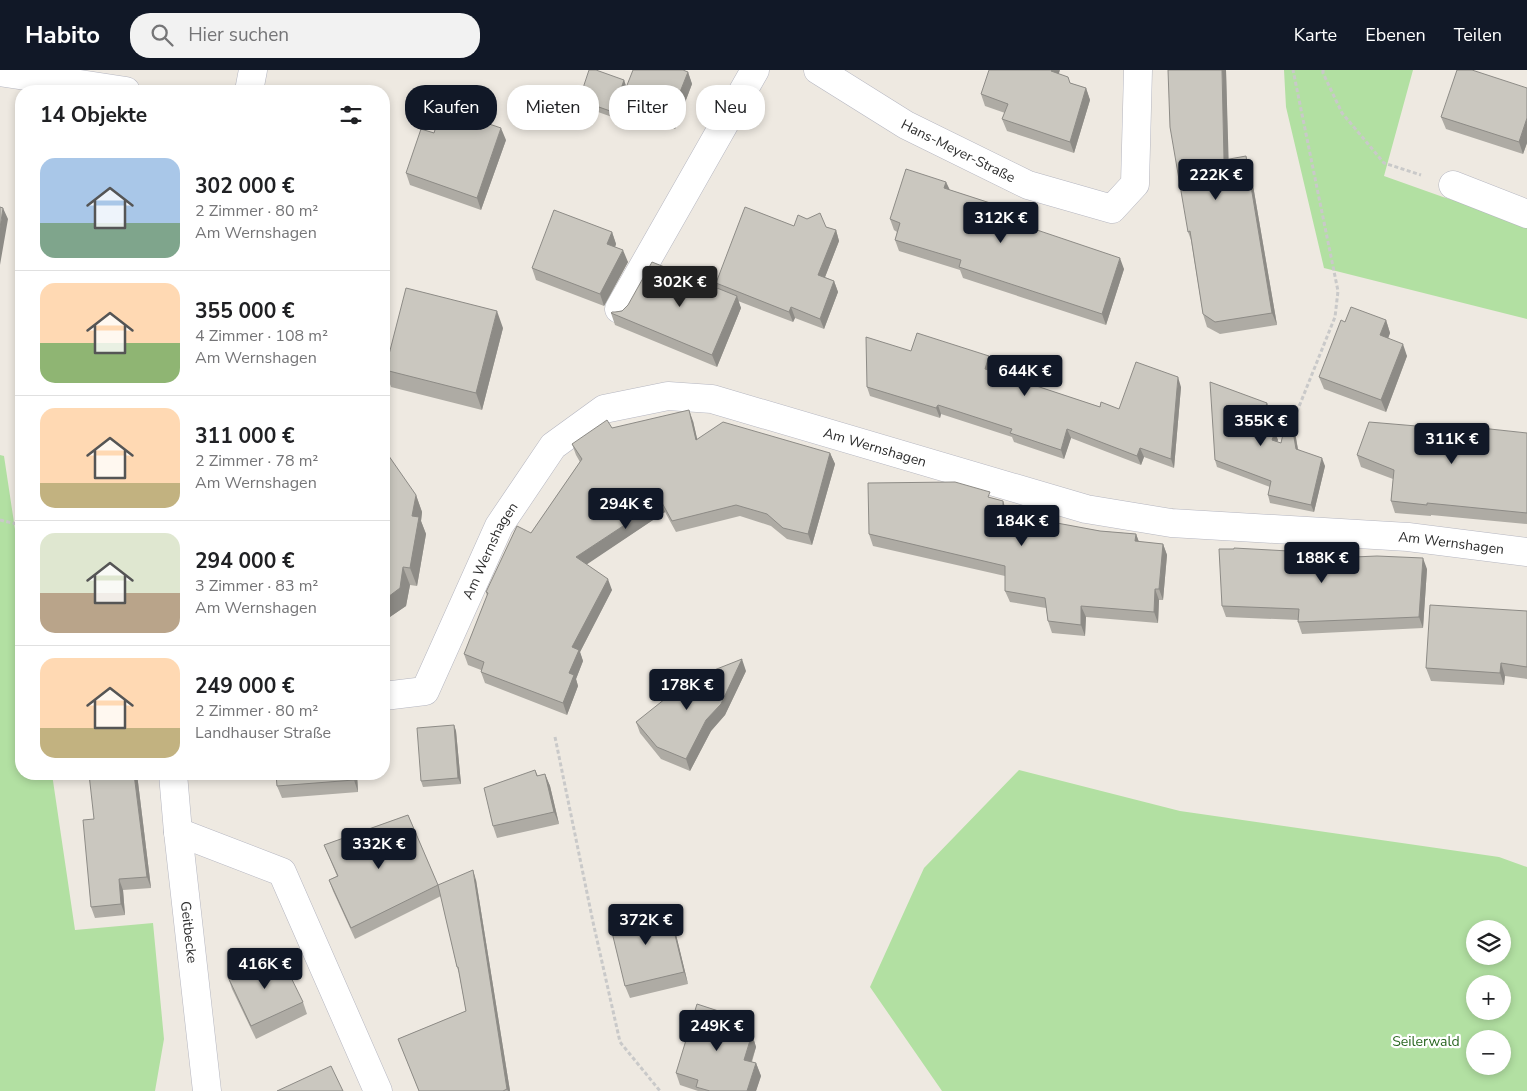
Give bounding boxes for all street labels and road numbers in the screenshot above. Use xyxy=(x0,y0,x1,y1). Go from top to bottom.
street label: Hans-Meyer-Straße xyxy=(898,115,1018,187)
street label: Am Wernshagen xyxy=(821,423,929,471)
street label: Am Wernshagen xyxy=(458,498,522,602)
street label: Am Wernshagen xyxy=(1398,527,1505,559)
street label: Geitbecke xyxy=(176,900,202,964)

